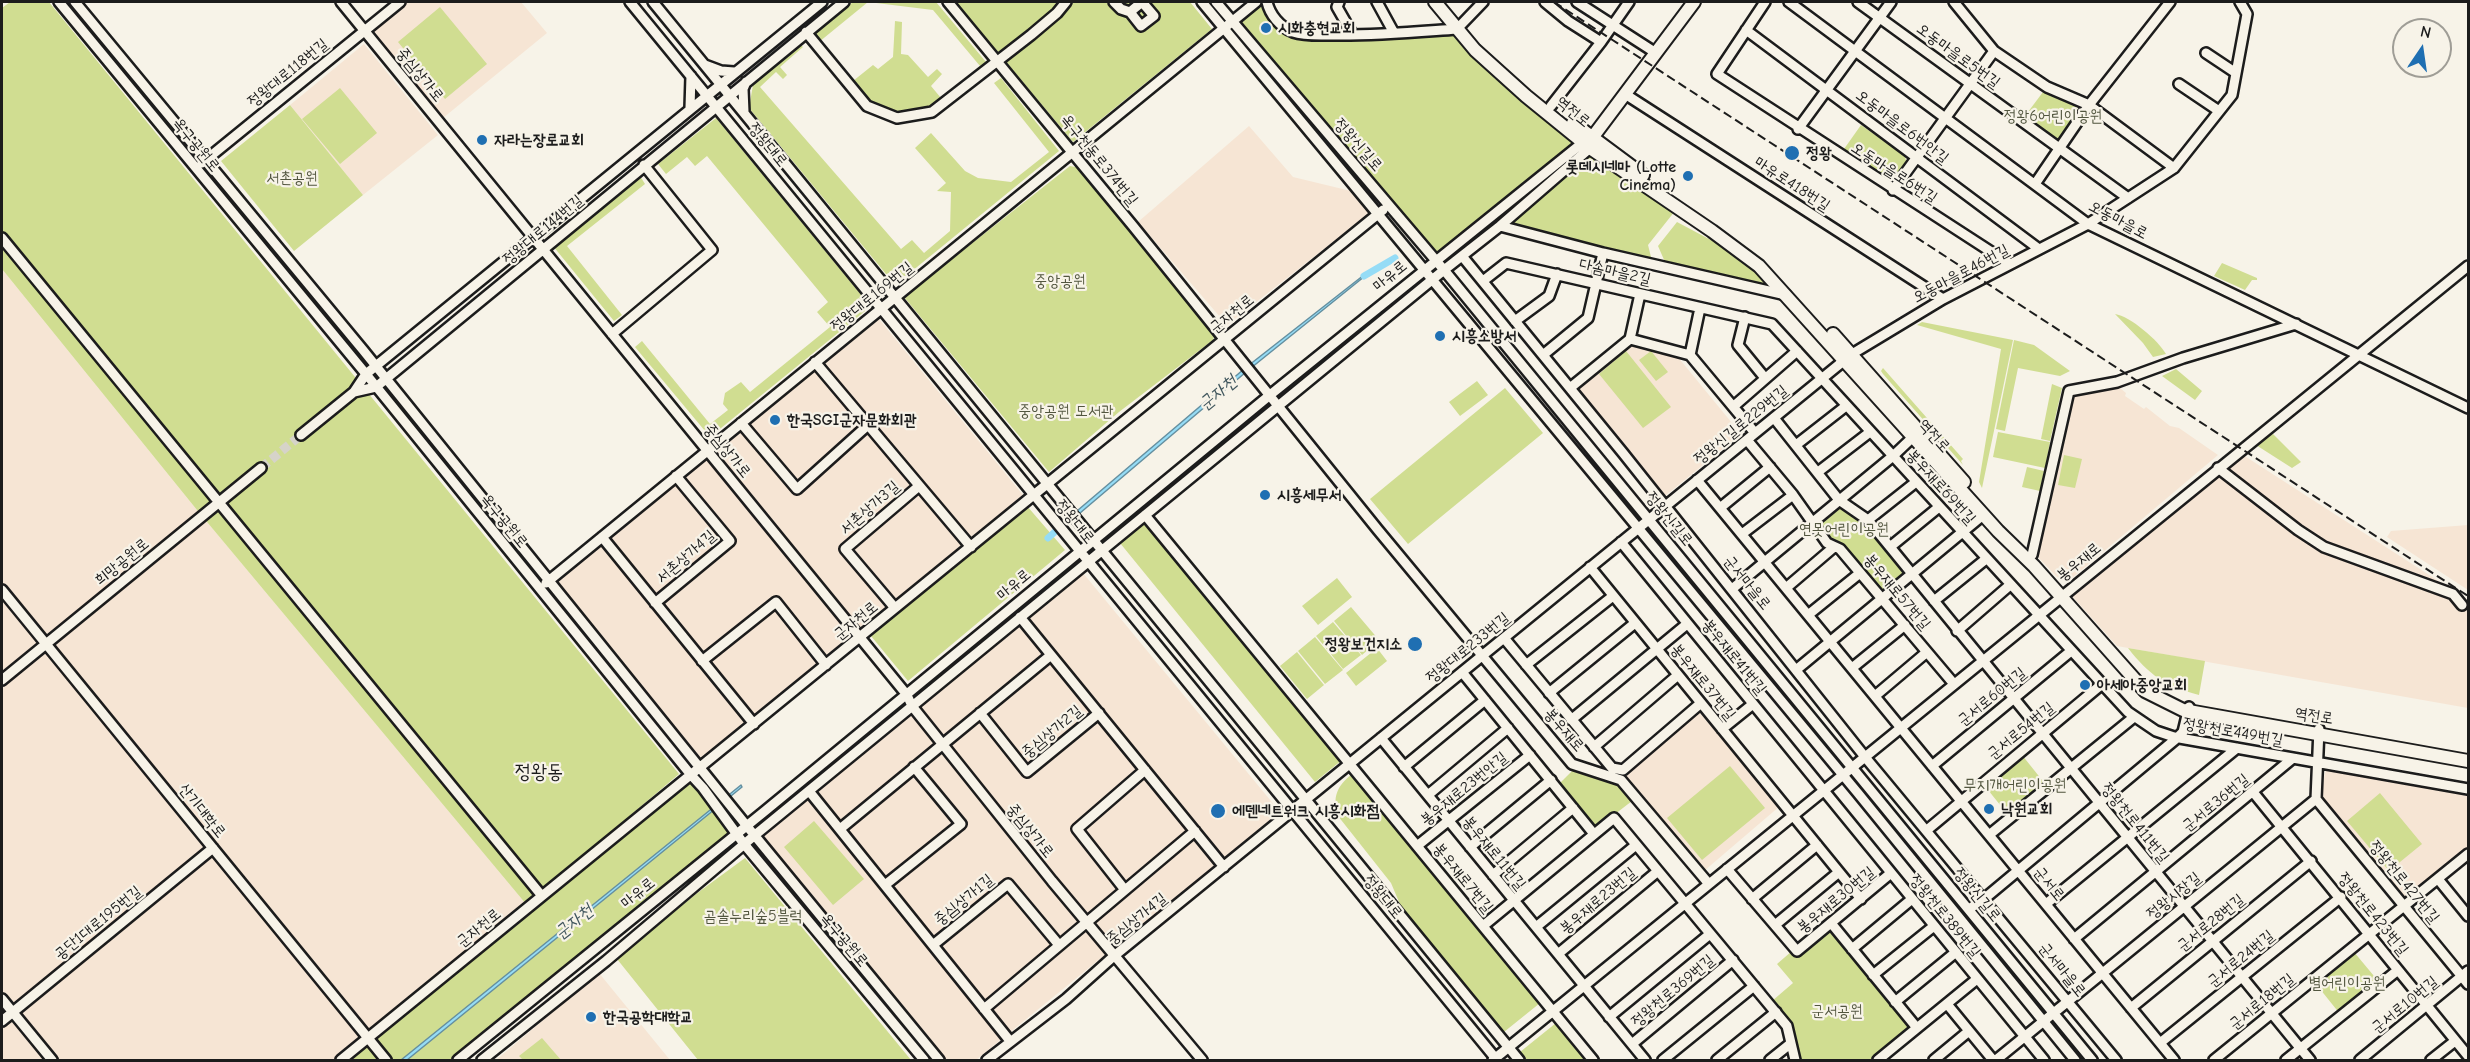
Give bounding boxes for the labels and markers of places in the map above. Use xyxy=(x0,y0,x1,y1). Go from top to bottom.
place label: 시화충현교회 xyxy=(1278,18,1355,38)
marker: 시화충현교회 xyxy=(1259,21,1273,35)
place label: 자라는장로교회 xyxy=(494,130,584,150)
marker: 자라는장로교회 xyxy=(475,133,489,147)
place label: 정왕 xyxy=(1806,143,1832,163)
marker: 정왕 xyxy=(1783,144,1801,162)
place label: 롯데시네마 (Lotte Cinema) xyxy=(1566,157,1676,195)
marker: 롯데시네마 (Lotte Cinema) xyxy=(1681,169,1695,183)
place label: 시흥소방서 xyxy=(1452,326,1516,346)
marker: 시흥소방서 xyxy=(1433,329,1447,343)
place label: 한국SGI군자문화회관 xyxy=(787,410,917,430)
marker: 한국SGI군자문화회관 xyxy=(768,413,782,427)
place label: 시흥세무서 xyxy=(1277,485,1341,505)
marker: 시흥세무서 xyxy=(1258,488,1272,502)
place label: 정왕보건지소 xyxy=(1325,634,1402,654)
marker: 정왕보건지소 xyxy=(1406,635,1424,653)
place label: 아세아중앙교회 xyxy=(2097,675,2187,695)
marker: 아세아중앙교회 xyxy=(2078,678,2092,692)
place label: 낙원교회 xyxy=(2001,799,2052,819)
place label: 에덴네트워크 시흥시화점 xyxy=(1232,801,1379,821)
marker: 에덴네트워크 시흥시화점 xyxy=(1209,802,1227,820)
marker: 낙원교회 xyxy=(1982,802,1996,816)
place label: 한국공학대학교 xyxy=(603,1007,693,1027)
marker: 한국공학대학교 xyxy=(584,1010,598,1024)

